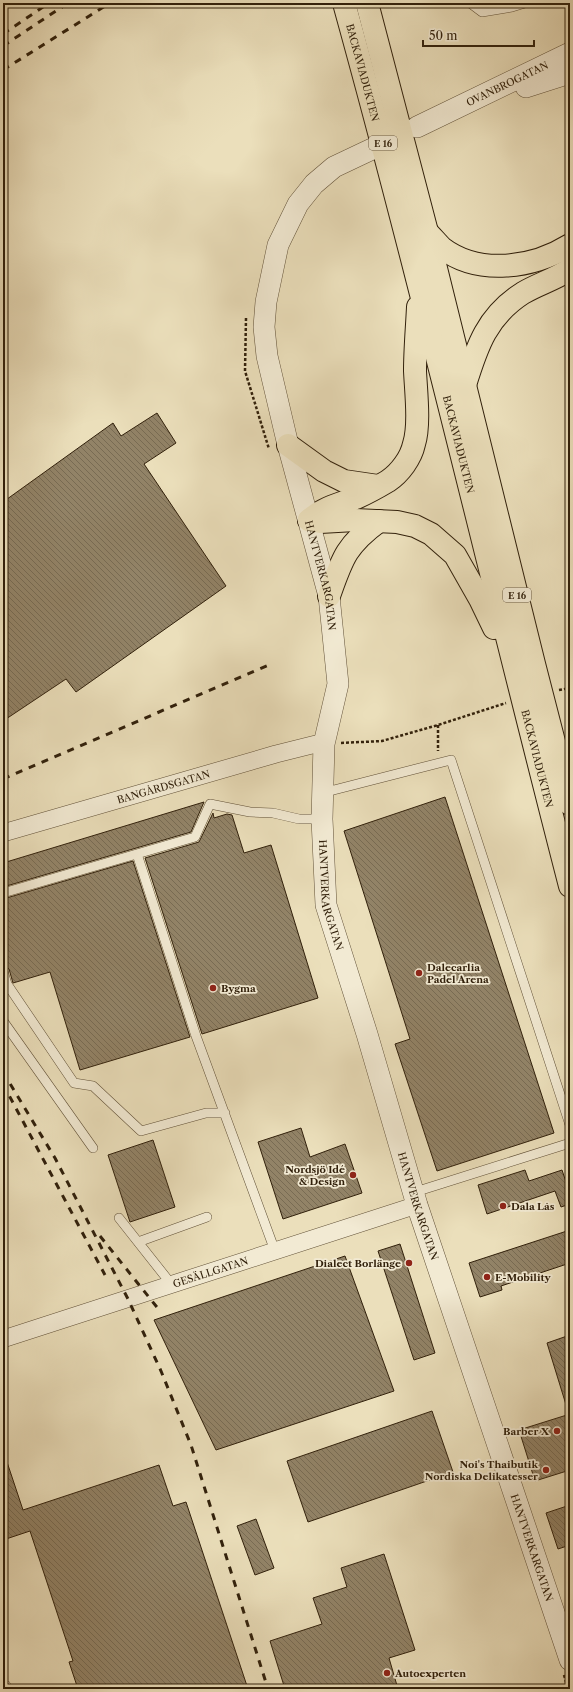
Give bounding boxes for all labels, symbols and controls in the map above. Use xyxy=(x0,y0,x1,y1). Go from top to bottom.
street label: BACKAVIADUKTEN xyxy=(343,22,382,123)
scale bar xyxy=(423,22,534,48)
text: 50 m xyxy=(429,28,458,43)
street label: OVANBROGATAN xyxy=(464,58,550,109)
road number: E 16 xyxy=(369,136,397,150)
street label: BACKAVIADUKTEN xyxy=(440,394,477,495)
street label: HANTVERKARGATAN xyxy=(302,519,339,631)
road number: E 16 xyxy=(503,588,531,602)
street label: BACKAVIADUKTEN xyxy=(519,708,556,809)
street label: BANGÅRDSGATAN xyxy=(115,767,211,806)
street label: HANTVERKARGATAN xyxy=(316,839,346,952)
place label: Dalecarlia Padel Arena xyxy=(427,961,489,986)
marker: Dalecarlia Padel Arena xyxy=(414,968,424,978)
place label: Bygma xyxy=(221,982,256,995)
marker: Bygma xyxy=(208,983,218,993)
street label: HANTVERKARGATAN xyxy=(395,1150,442,1262)
place label: Nordsjö Idé & Design xyxy=(285,1163,345,1188)
marker: Nordsjö Idé & Design xyxy=(348,1170,358,1180)
place label: Dala Lås xyxy=(511,1200,555,1213)
marker: Dala Lås xyxy=(498,1201,508,1211)
street label: GESÄLLGATAN xyxy=(171,1254,250,1290)
place label: Dialect Borlänge xyxy=(315,1257,401,1270)
marker: Dialect Borlänge xyxy=(404,1258,414,1268)
place label: E-Mobility xyxy=(495,1271,551,1284)
marker: E-Mobility xyxy=(482,1272,492,1282)
place label: Barber X xyxy=(503,1425,550,1438)
marker: Barber X xyxy=(552,1426,562,1436)
place label: Noi's Thaibutik Nordiska Delikatesser xyxy=(425,1458,538,1483)
marker: Noi's Thaibutik Nordiska Delikatesser xyxy=(541,1465,551,1475)
street label: HANTVERKARGATAN xyxy=(508,1492,556,1603)
place label: Autoexperten xyxy=(394,1667,466,1680)
marker: Autoexperten xyxy=(382,1668,392,1678)

